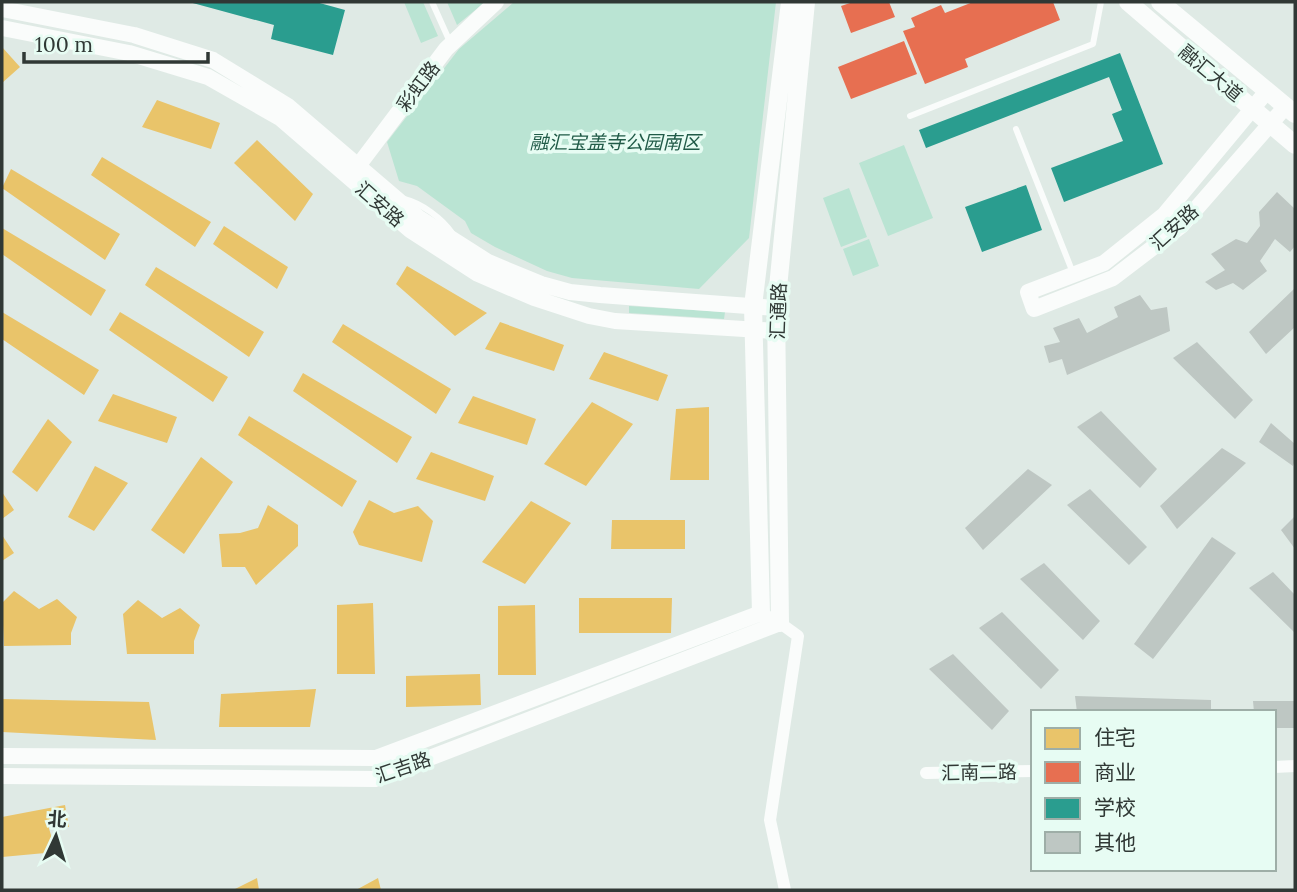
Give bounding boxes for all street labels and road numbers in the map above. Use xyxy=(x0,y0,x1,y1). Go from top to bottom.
street label: 融汇大道 xyxy=(1174,39,1248,107)
street label: 彩虹路 xyxy=(391,56,445,116)
street label: 汇安路 xyxy=(351,176,409,232)
street label: 汇安路 xyxy=(1145,199,1203,255)
street label: 汇通路 xyxy=(765,282,791,340)
street label: 汇吉路 xyxy=(372,746,434,788)
street label: 汇南二路 xyxy=(941,759,1017,785)

